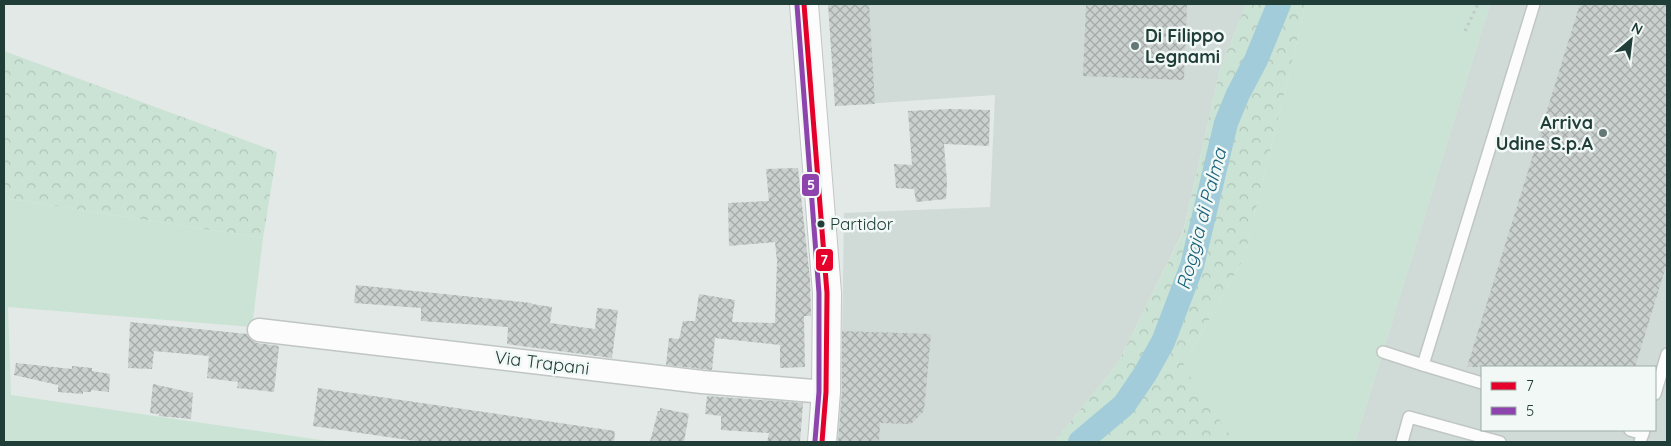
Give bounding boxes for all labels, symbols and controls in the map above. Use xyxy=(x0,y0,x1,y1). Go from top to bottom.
north arrow xyxy=(1606,15,1656,65)
text: N xyxy=(1628,18,1646,39)
place label: Di Filippo Legnami xyxy=(1145,24,1224,68)
marker: Di Filippo Legnami xyxy=(1129,40,1141,52)
place label: Arriva Udine S.p.A xyxy=(1496,111,1593,155)
marker: Arriva Udine S.p.A xyxy=(1597,127,1609,139)
water label: Roggia di Palma xyxy=(1171,144,1232,292)
line badge: 5 xyxy=(801,173,820,197)
text: 5 xyxy=(807,176,815,194)
place label: Partidor xyxy=(830,213,894,234)
marker: Partidor xyxy=(816,219,826,229)
line badge: 7 xyxy=(815,248,834,272)
text: 7 xyxy=(820,251,828,269)
street label: Via Trapani xyxy=(493,345,591,380)
legend xyxy=(1481,366,1656,431)
text: 7 xyxy=(1526,376,1534,395)
text: 5 xyxy=(1526,401,1534,420)

